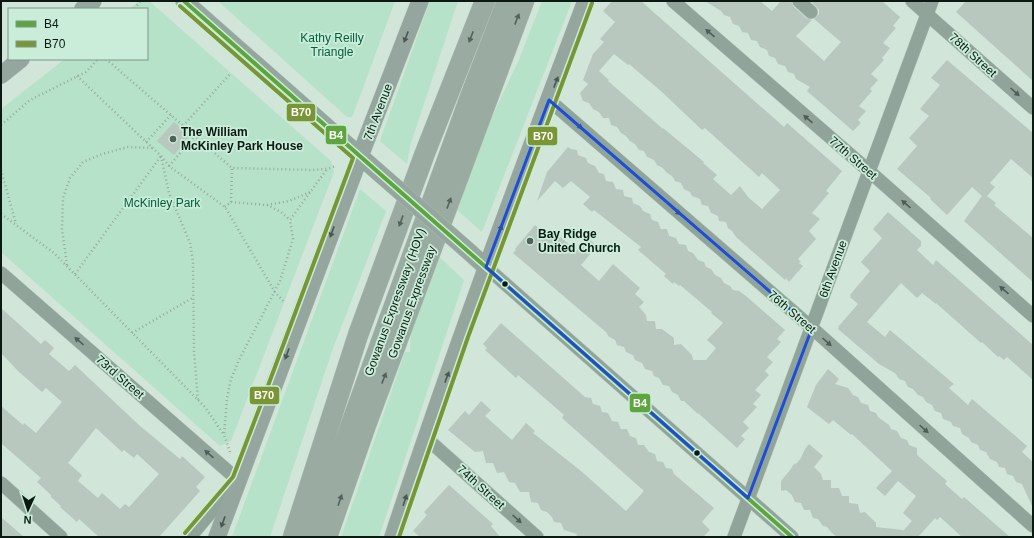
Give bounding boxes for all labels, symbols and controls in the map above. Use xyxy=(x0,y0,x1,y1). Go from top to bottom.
legend xyxy=(8,8,148,60)
one-way arrow xyxy=(515,13,521,25)
text: B4 xyxy=(44,17,59,31)
one-way arrow xyxy=(705,29,715,38)
street label: 78th Street xyxy=(946,30,1000,80)
park label: Kathy Reilly Triangle xyxy=(300,31,364,59)
one-way arrow xyxy=(403,32,409,44)
one-way arrow xyxy=(467,32,473,44)
text: B70 xyxy=(44,37,66,51)
one-way arrow xyxy=(553,76,559,88)
street label: 7th Avenue xyxy=(361,81,395,142)
one-way arrow xyxy=(1010,87,1019,96)
line badge: B70 xyxy=(286,103,316,122)
text: B70 xyxy=(291,106,311,118)
one-way arrow xyxy=(803,114,814,123)
one-way arrow xyxy=(573,121,584,130)
place label: The William McKinley Park House xyxy=(181,125,303,153)
line badge: B4 xyxy=(325,125,347,145)
line badge: B70 xyxy=(527,126,558,146)
text: B4 xyxy=(329,129,344,141)
text: B70 xyxy=(533,130,553,142)
street label: 77th Street xyxy=(826,133,880,183)
marker: The William McKinley Park House xyxy=(168,134,178,144)
park label: McKinley Park xyxy=(124,196,201,210)
one-way arrow xyxy=(446,197,452,209)
one-way arrow xyxy=(902,200,911,209)
one-way arrow xyxy=(671,206,682,215)
one-way arrow xyxy=(397,216,403,228)
one-way arrow xyxy=(497,224,503,236)
street label: Gowanus Expressway (HOV) xyxy=(362,226,428,378)
one-way arrow xyxy=(329,227,335,239)
place label: Bay Ridge United Church xyxy=(538,227,621,255)
marker: Bay Ridge United Church xyxy=(525,236,535,246)
street label: 6th Avenue xyxy=(816,238,850,300)
street label: Gowanus Expressway xyxy=(385,244,439,360)
unlabelled marker xyxy=(500,279,510,289)
one-way arrow xyxy=(999,285,1009,295)
street label: 76th Street xyxy=(765,287,819,337)
one-way arrow xyxy=(74,337,84,346)
one-way arrow xyxy=(822,338,832,347)
one-way arrow xyxy=(283,348,289,360)
street label: 73rd Street xyxy=(93,352,147,402)
one-way arrow xyxy=(381,371,387,383)
one-way arrow xyxy=(444,371,450,383)
line badge: B70 xyxy=(249,386,280,405)
text: B70 xyxy=(254,389,274,401)
line badge: B4 xyxy=(629,393,651,413)
text: B4 xyxy=(633,397,648,409)
one-way arrow xyxy=(919,424,929,434)
unlabelled marker xyxy=(692,448,702,458)
one-way arrow xyxy=(203,450,214,459)
street label: 74th Street xyxy=(454,462,508,512)
north arrow xyxy=(8,490,48,530)
one-way arrow xyxy=(337,494,343,506)
one-way arrow xyxy=(402,494,408,506)
text: N xyxy=(23,514,32,526)
one-way arrow xyxy=(512,515,522,524)
one-way arrow xyxy=(219,516,225,528)

